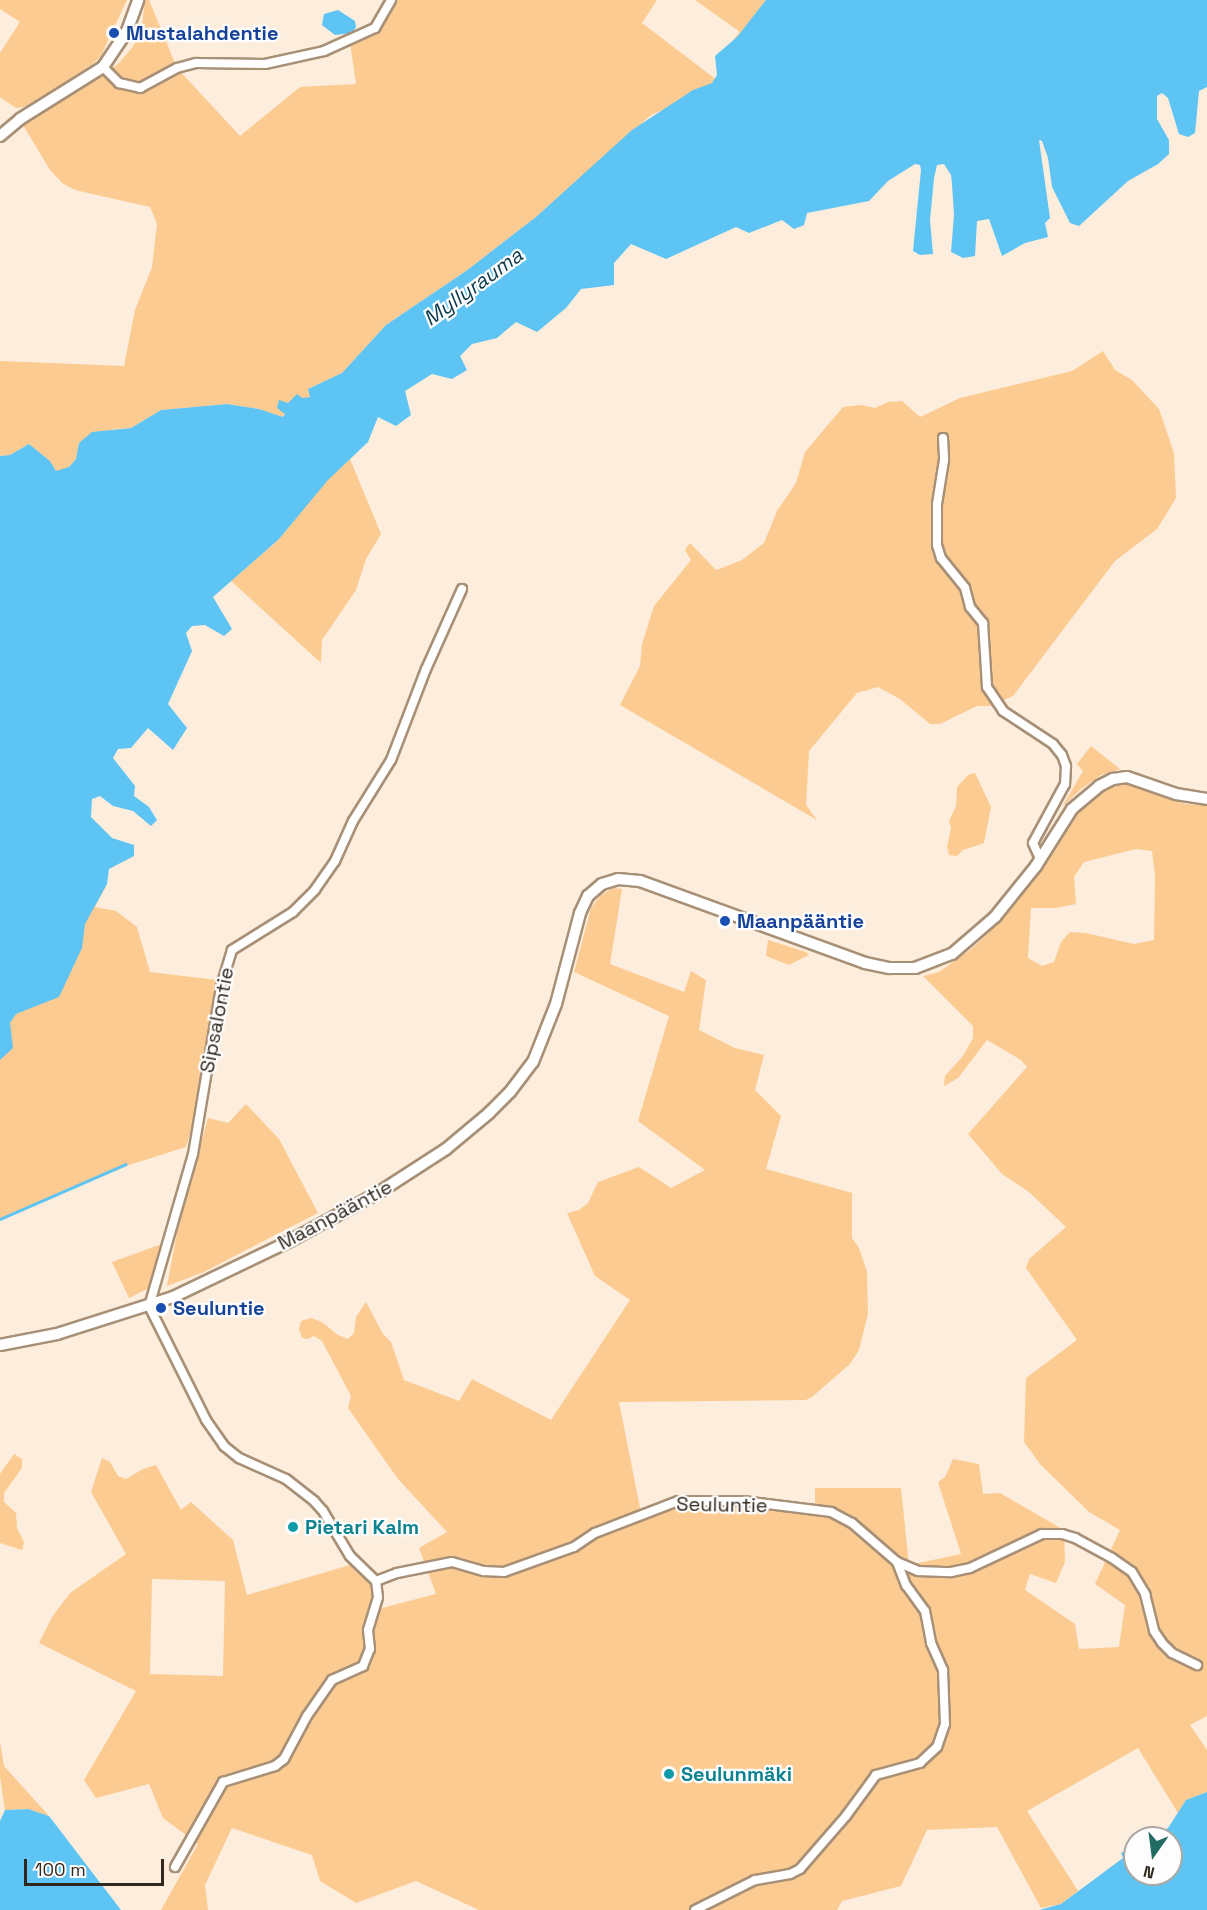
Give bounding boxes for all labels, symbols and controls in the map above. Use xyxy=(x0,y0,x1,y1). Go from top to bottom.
place label: Mustalahdentie xyxy=(126,21,278,45)
marker: Mustalahdentie xyxy=(107,26,121,40)
water label: Myllyrauma xyxy=(418,243,528,331)
place label: Maanpääntie xyxy=(737,909,864,933)
marker: Maanpääntie xyxy=(718,914,732,928)
street label: Sipsalontie xyxy=(195,965,239,1075)
street label: Maanpääntie xyxy=(274,1175,396,1255)
place label: Seuluntie xyxy=(173,1296,265,1320)
marker: Seuluntie xyxy=(154,1301,168,1315)
street label: Seuluntie xyxy=(676,1492,768,1518)
place label: Pietari Kalm xyxy=(305,1515,419,1539)
marker: Pietari Kalm xyxy=(286,1520,300,1534)
place label: Seulunmäki xyxy=(681,1762,792,1786)
marker: Seulunmäki xyxy=(662,1767,676,1781)
north arrow xyxy=(1123,1826,1183,1886)
scale bar xyxy=(27,1847,166,1885)
text: 100 m xyxy=(35,1858,86,1881)
text: N xyxy=(1141,1861,1157,1883)

